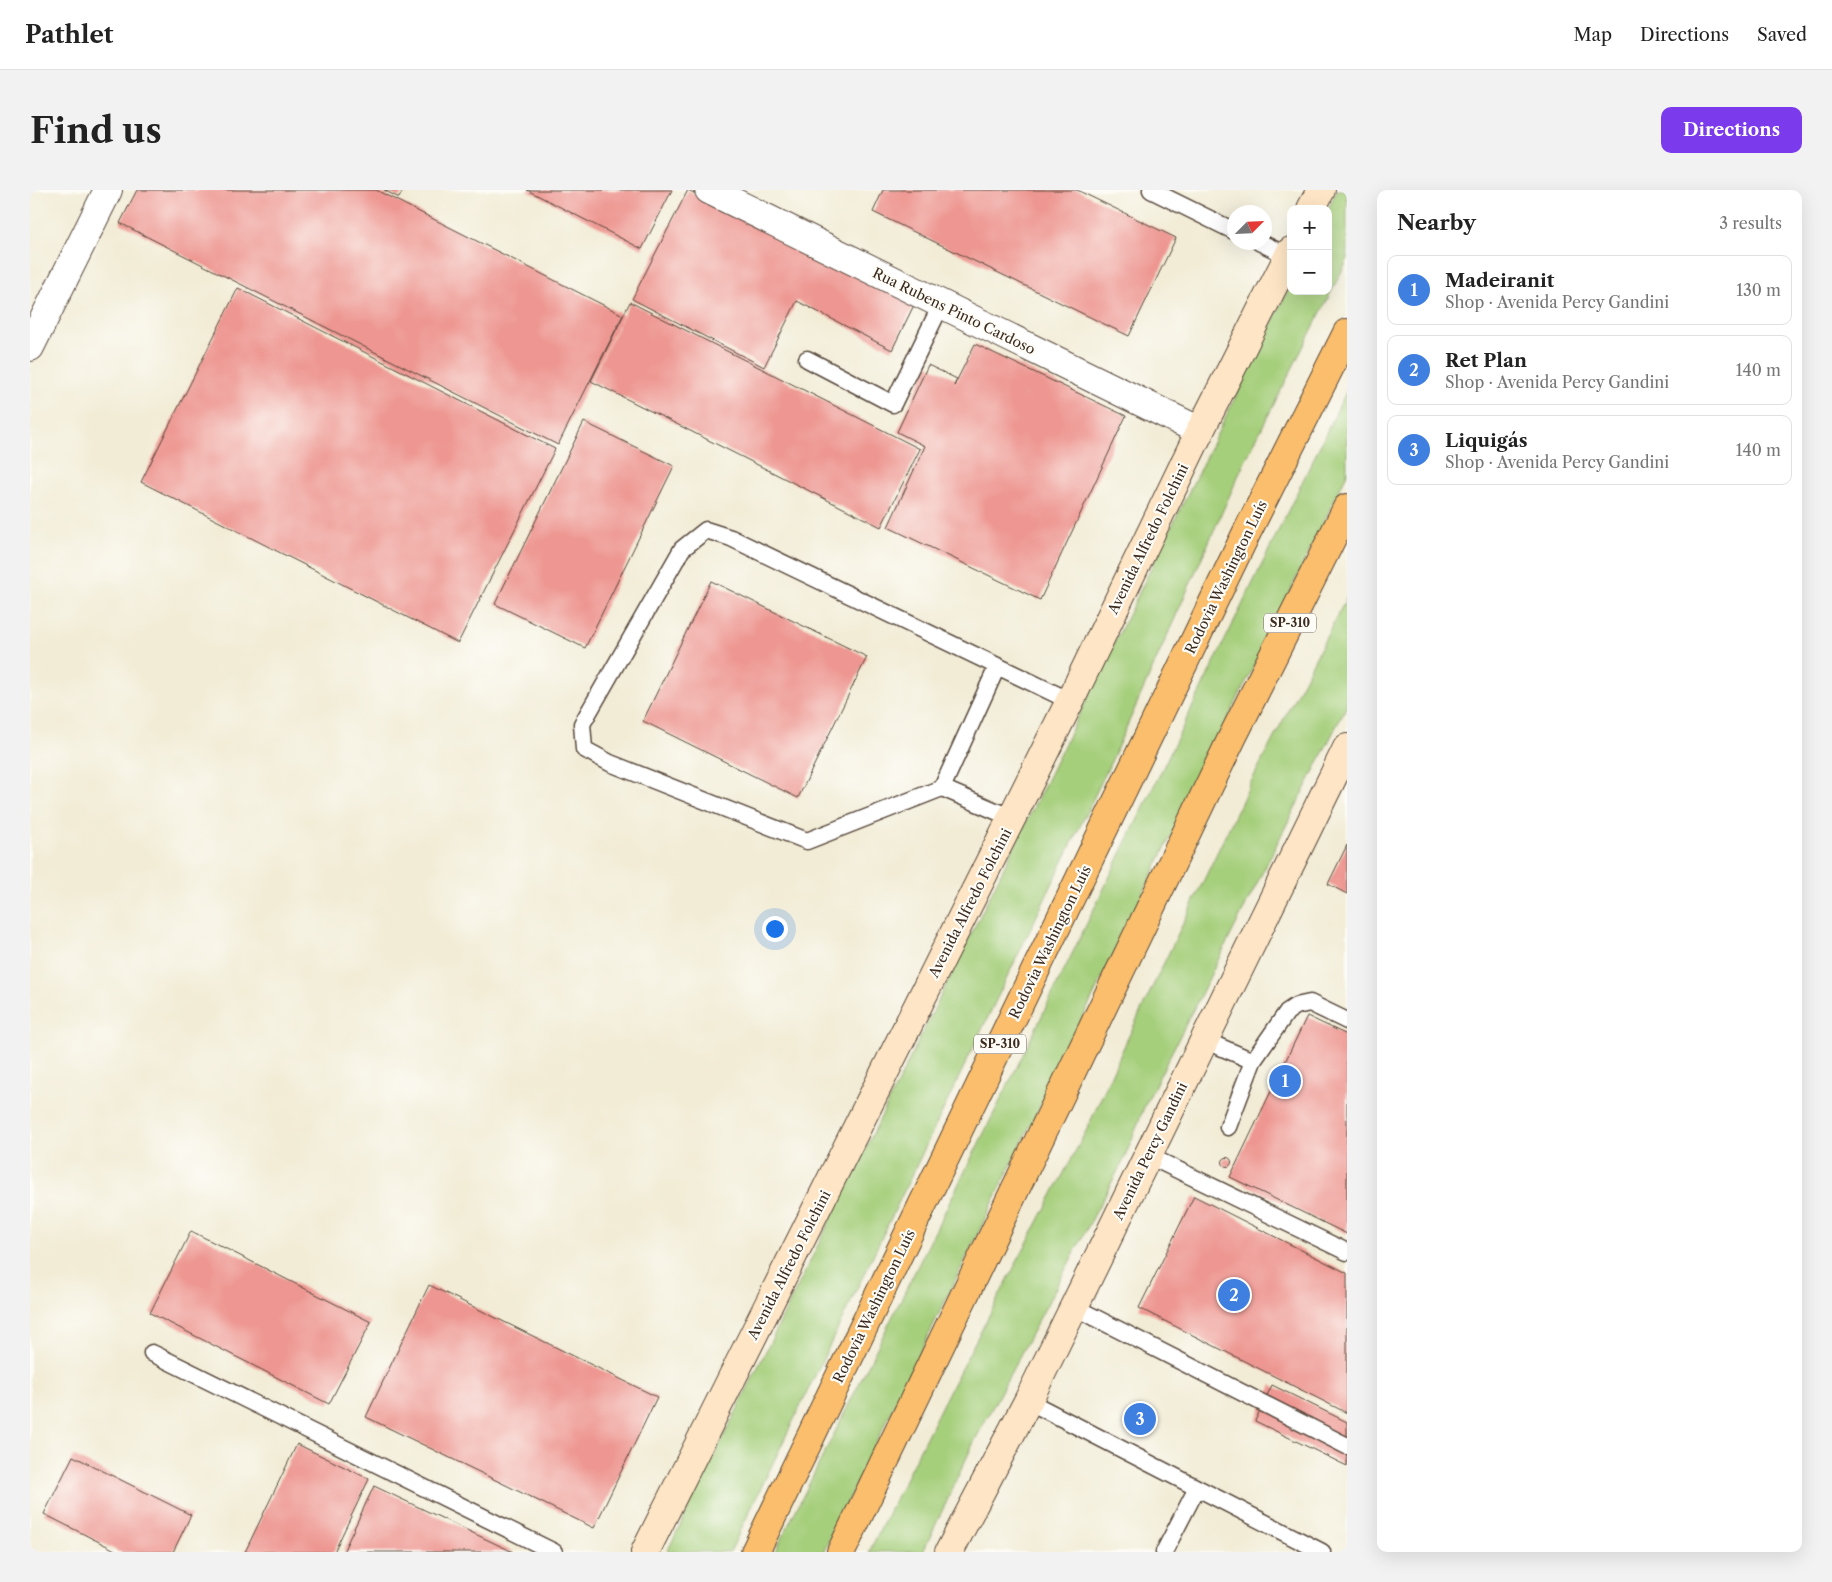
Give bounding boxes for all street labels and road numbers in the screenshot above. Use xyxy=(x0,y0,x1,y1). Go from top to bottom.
street label: Rua Rubens Pinto Cardoso xyxy=(870,264,1038,358)
street label: Avenida Alfredo Folchini xyxy=(1103,461,1192,618)
street label: Rodovia Washington Luís xyxy=(1181,497,1271,657)
road number: SP-310 xyxy=(1264,613,1316,632)
street label: Avenida Alfredo Folchini xyxy=(924,825,1015,982)
street label: Rodovia Washington Luís xyxy=(1005,862,1095,1022)
road number: SP-310 xyxy=(974,1034,1026,1054)
street label: Avenida Percy Gandini xyxy=(1108,1079,1191,1224)
street label: Avenida Alfredo Folchini xyxy=(743,1187,834,1344)
street label: Rodovia Washington Luís xyxy=(829,1226,919,1386)

